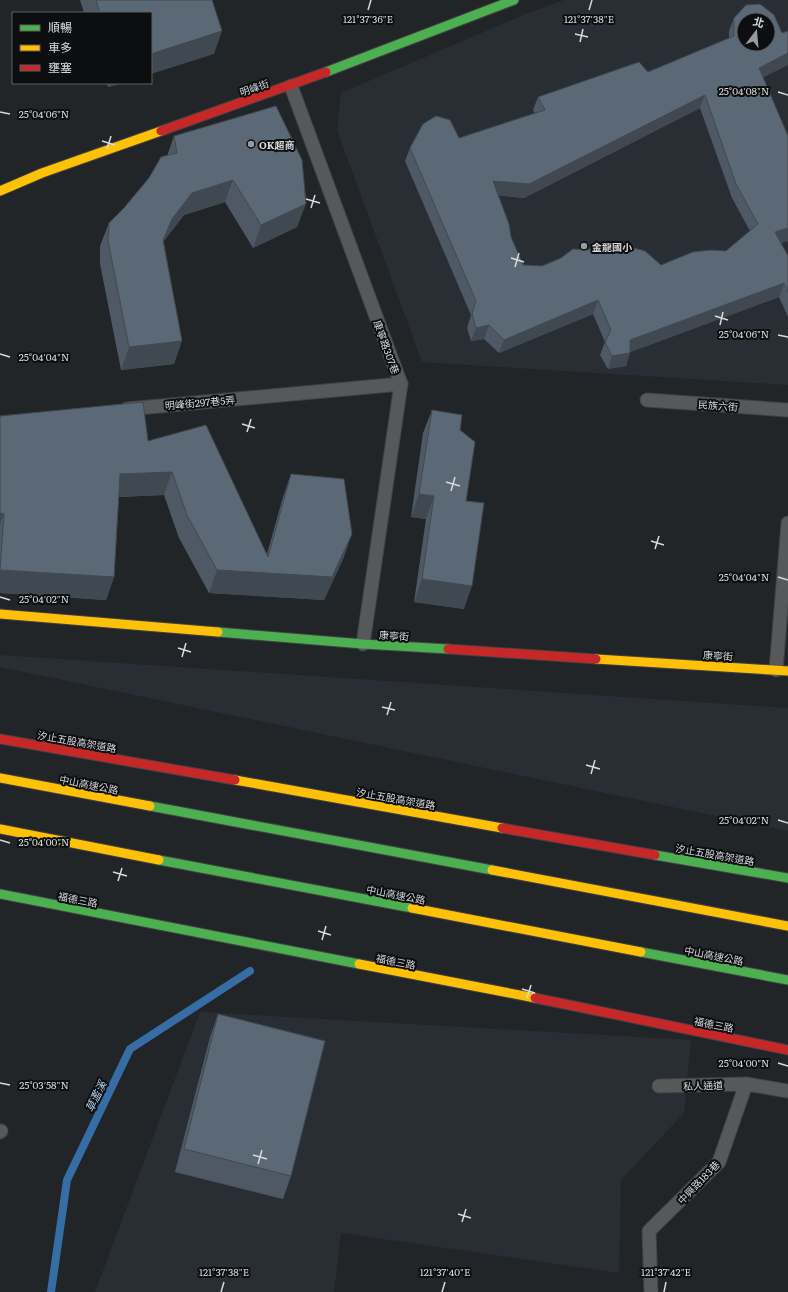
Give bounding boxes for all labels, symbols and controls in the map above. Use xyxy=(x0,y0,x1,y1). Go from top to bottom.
text: 121°37'36"E xyxy=(343,11,393,26)
text: 121°37'38"E xyxy=(564,11,614,26)
legend xyxy=(12,12,152,84)
north arrow xyxy=(736,12,776,52)
text: 北 xyxy=(752,12,767,31)
text: 順暢 xyxy=(48,18,72,36)
text: 車多 xyxy=(48,38,72,56)
text: 壅塞 xyxy=(48,58,72,76)
street label: 明峰街 xyxy=(237,75,271,99)
text: 25°04'08"N xyxy=(719,83,769,98)
text: 25°04'06"N xyxy=(19,106,69,121)
place label: OK超商 xyxy=(259,137,295,152)
marker: OK超商 xyxy=(246,139,256,149)
place label: 金龍國小 xyxy=(591,239,633,254)
marker: 金龍國小 xyxy=(579,241,589,251)
street label: 康寧路307巷 xyxy=(370,318,404,376)
text: 25°04'06"N xyxy=(719,326,769,341)
text: 25°04'04"N xyxy=(19,349,69,364)
street label: 明峰街297巷5弄 xyxy=(164,391,236,413)
street label: 民族六街 xyxy=(698,396,738,414)
text: 25°04'04"N xyxy=(719,569,769,584)
text: 25°04'02"N xyxy=(19,591,69,606)
street label: 康寧街 xyxy=(379,626,409,644)
street label: 康寧街 xyxy=(703,646,733,664)
street label: 汐止五股高架道路 xyxy=(36,727,118,755)
street label: 中山高速公路 xyxy=(58,771,120,797)
street label: 汐止五股高架道路 xyxy=(355,784,437,812)
text: 25°04'02"N xyxy=(719,812,769,827)
text: 25°04'00"N xyxy=(19,834,69,849)
street label: 汐止五股高架道路 xyxy=(674,840,756,868)
street label: 中山高速公路 xyxy=(365,881,427,907)
street label: 福德三路 xyxy=(57,888,99,910)
street label: 中山高速公路 xyxy=(683,942,745,968)
street label: 福德三路 xyxy=(375,950,417,972)
street label: 福德三路 xyxy=(693,1013,735,1035)
text: 25°04'00"N xyxy=(719,1055,769,1070)
water label: 草濫溪 xyxy=(81,1076,110,1114)
text: 25°03'58"N xyxy=(19,1077,69,1092)
street label: 私人通道 xyxy=(683,1077,723,1093)
street label: 中興路183巷 xyxy=(674,1157,722,1207)
text: 121°37'38"E xyxy=(199,1264,249,1279)
text: 121°37'40"E xyxy=(420,1264,470,1279)
text: 121°37'42"E xyxy=(641,1264,691,1279)

